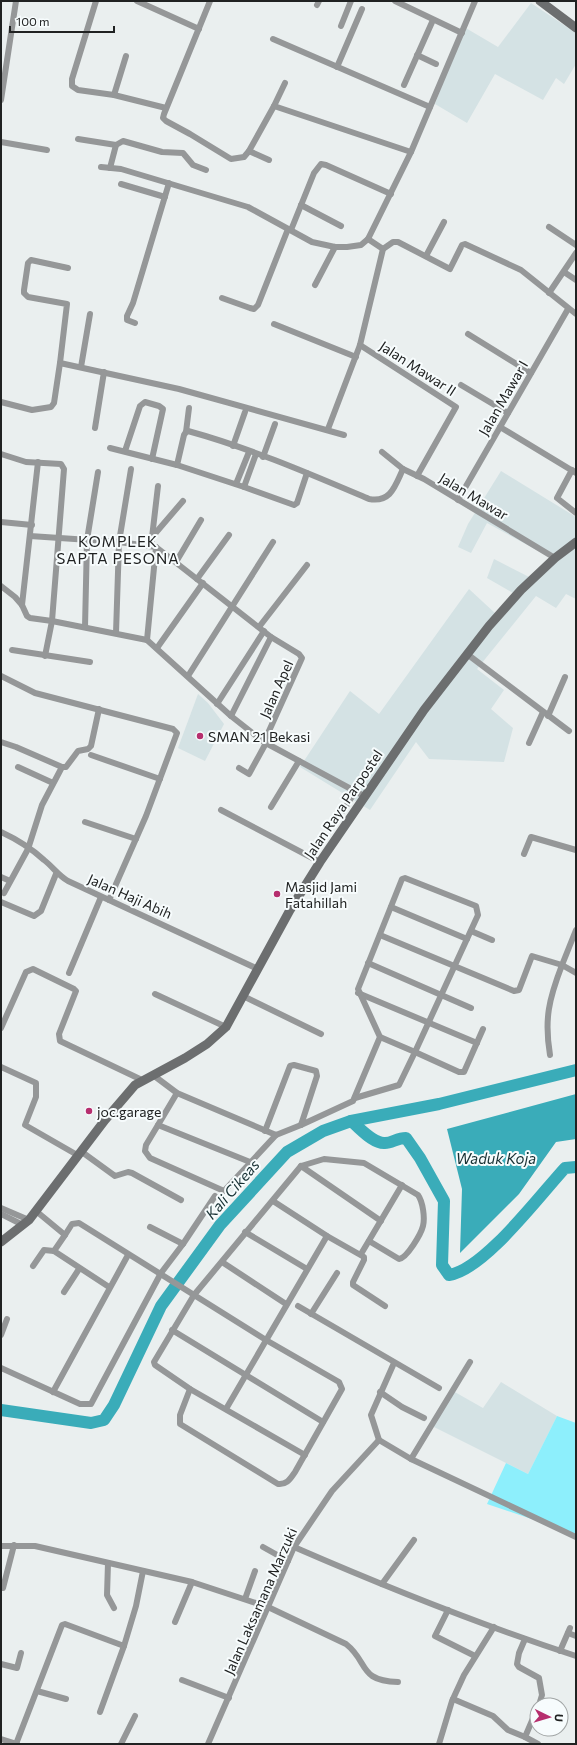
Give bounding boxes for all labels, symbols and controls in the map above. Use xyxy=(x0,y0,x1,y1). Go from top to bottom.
scale bar xyxy=(10,8,114,34)
text: 100 m xyxy=(16,14,50,28)
street label: Jalan Mawar II xyxy=(377,337,459,399)
street label: Jalan Mawar I xyxy=(475,357,531,439)
street label: Jalan Mawar xyxy=(436,469,512,523)
district label: KOMPLEK SAPTA PESONA xyxy=(56,532,180,567)
street label: Jalan Apel xyxy=(256,657,296,721)
place label: SMAN 21 Bekasi xyxy=(208,728,310,745)
marker: SMAN 21 Bekasi xyxy=(195,731,205,741)
street label: Jalan Raya Parpostel xyxy=(300,746,386,862)
street label: Jalan Haji Abih xyxy=(85,870,175,922)
place label: Masjid Jami Fatahillah xyxy=(285,878,357,911)
marker: Masjid Jami Fatahillah xyxy=(272,889,282,899)
place label: joc.garage xyxy=(97,1103,161,1120)
marker: joc.garage xyxy=(84,1106,94,1116)
water label: Waduk Koja xyxy=(456,1149,536,1167)
water label: Kali Cikeas xyxy=(201,1155,263,1222)
street label: Jalan Laksamana Marzuki xyxy=(220,1525,300,1677)
north arrow xyxy=(529,1697,569,1737)
text: U xyxy=(553,1713,566,1722)

